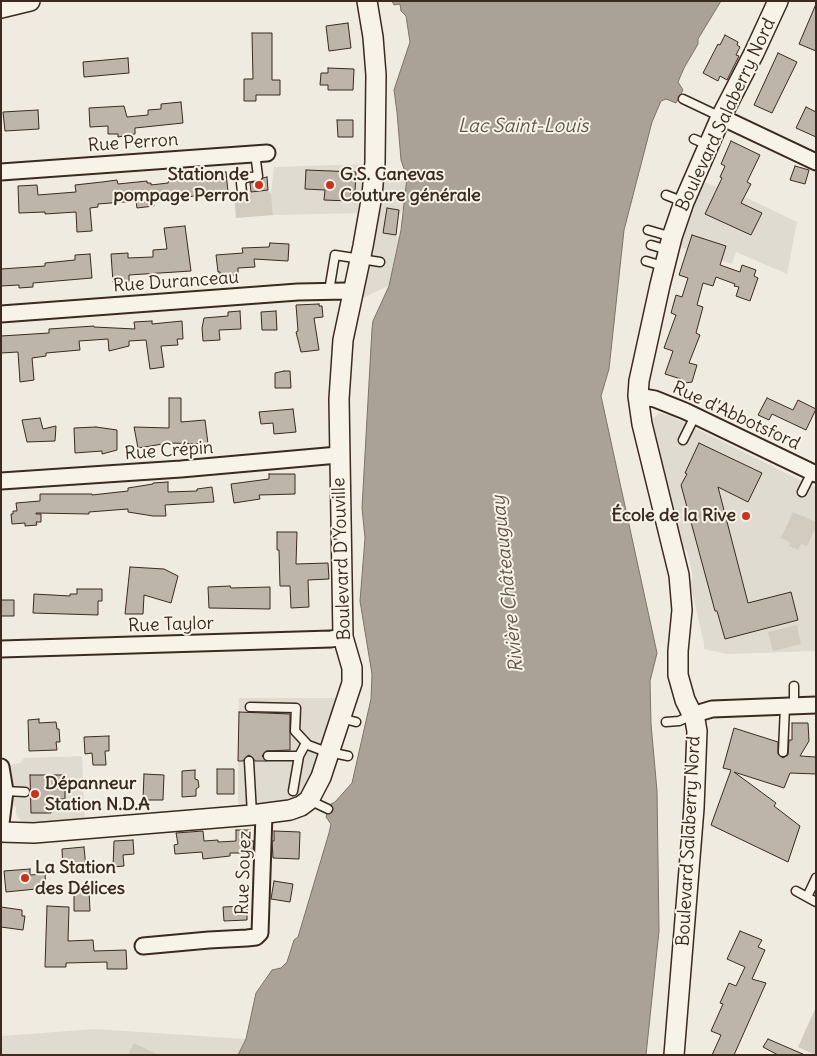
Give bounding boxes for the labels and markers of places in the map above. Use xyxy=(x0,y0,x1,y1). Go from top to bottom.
place label: Station de pompage Perron xyxy=(113,164,249,206)
place label: G.S. Canevas Couture générale xyxy=(340,164,481,206)
marker: Station de pompage Perron xyxy=(253,179,265,191)
marker: G.S. Canevas Couture générale xyxy=(324,179,336,191)
place label: École de la Rive xyxy=(612,505,736,527)
marker: École de la Rive xyxy=(740,510,752,522)
place label: Dépanneur Station N.D.A xyxy=(45,773,150,816)
marker: Dépanneur Station N.D.A xyxy=(29,788,41,800)
place label: La Station des Délices xyxy=(35,857,125,900)
marker: La Station des Délices xyxy=(19,872,31,884)

